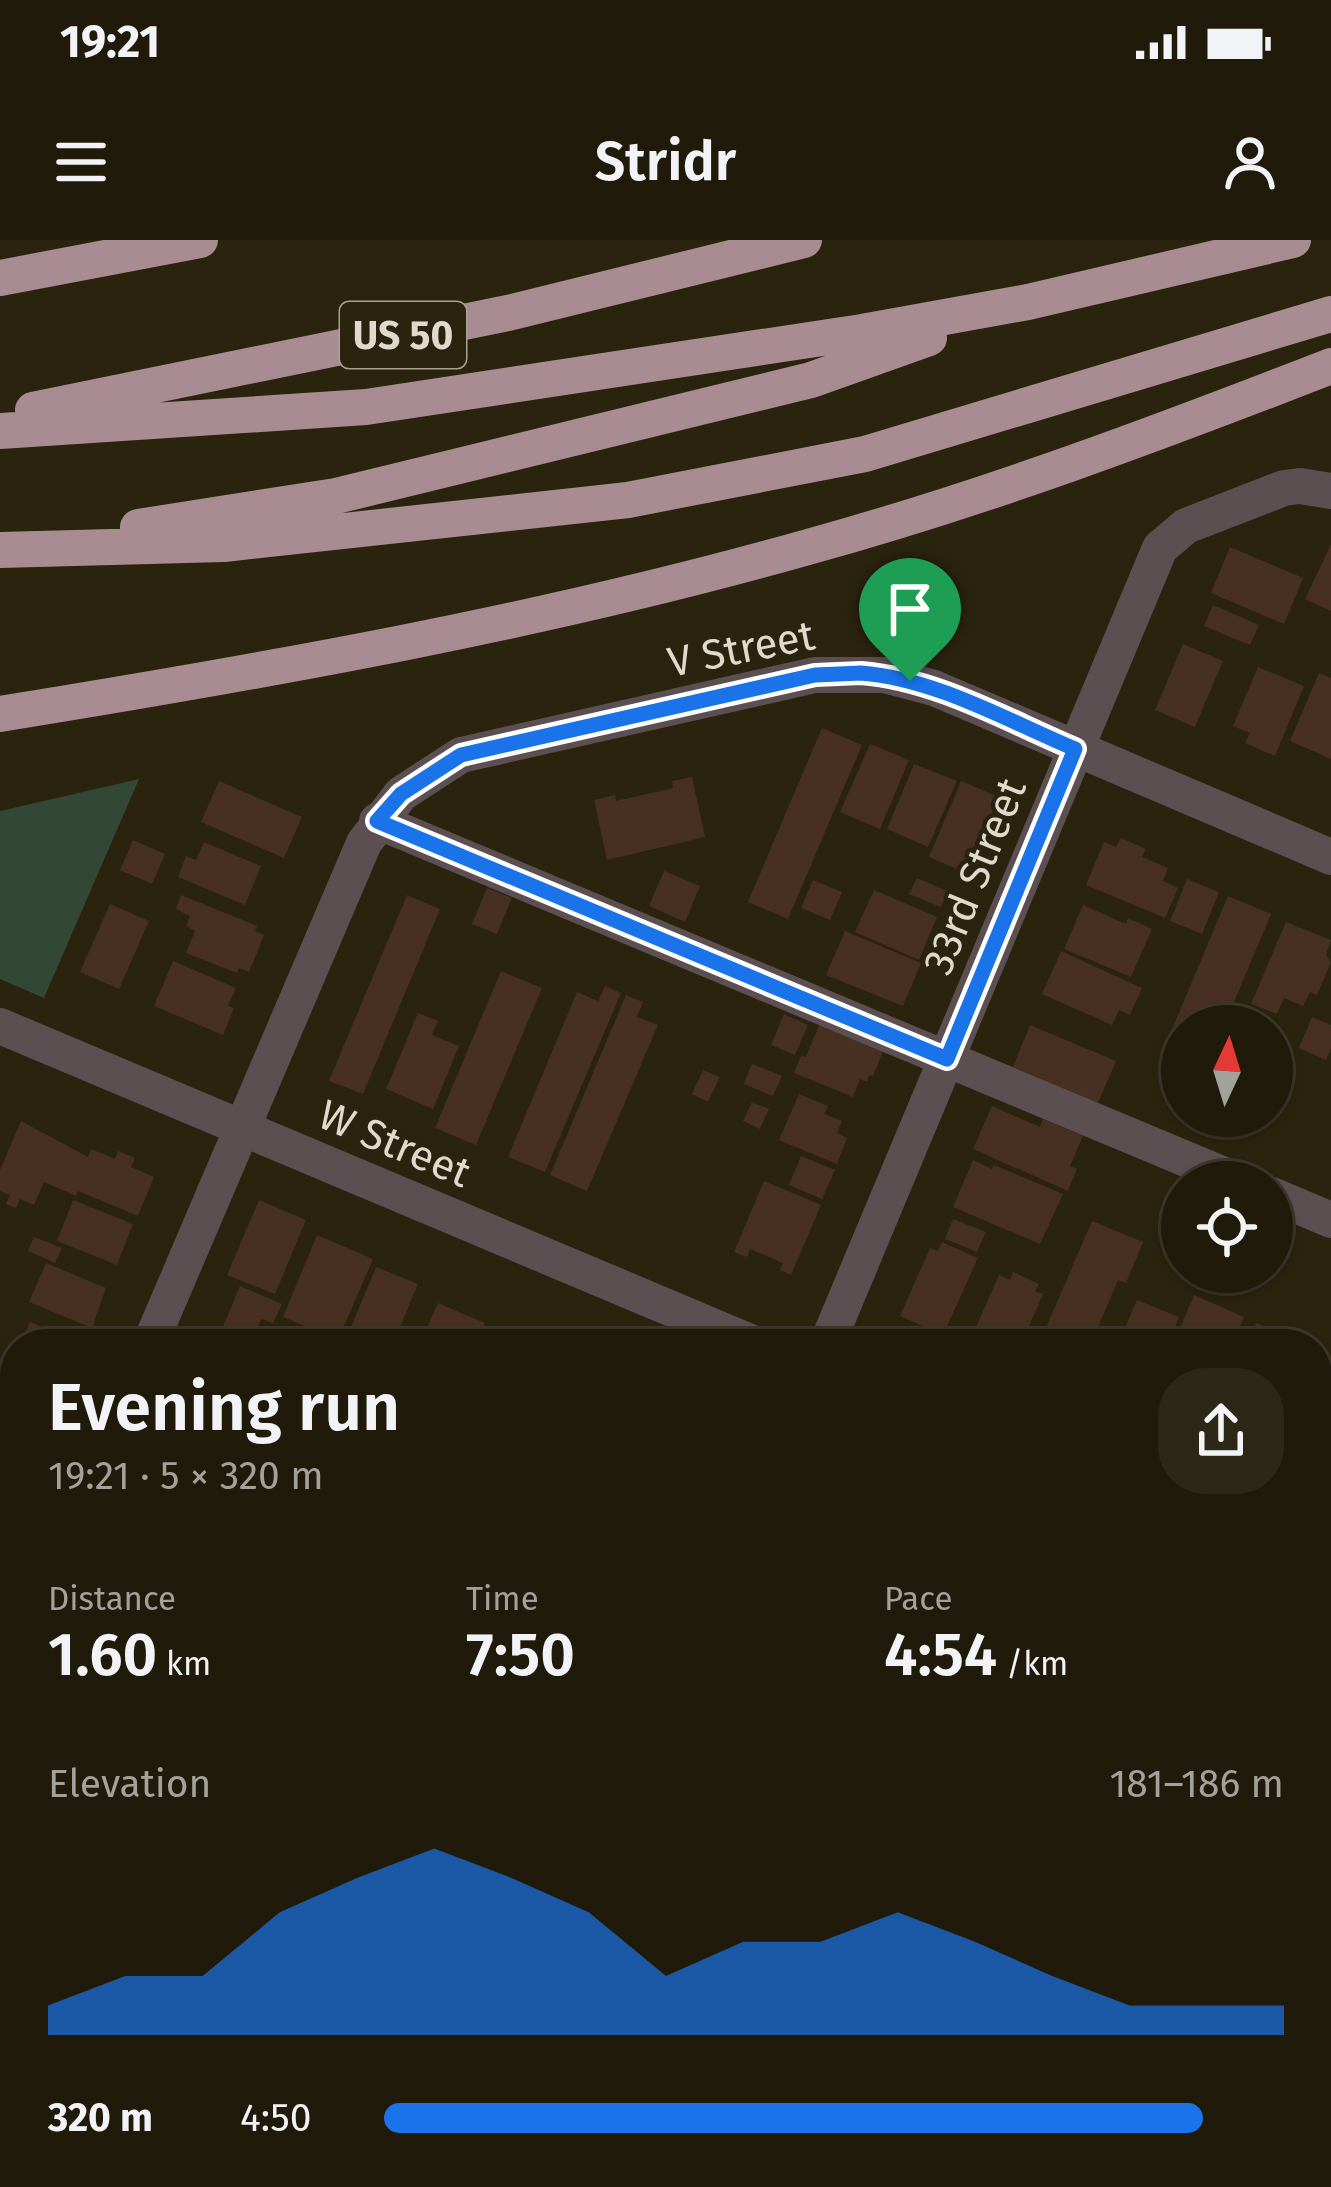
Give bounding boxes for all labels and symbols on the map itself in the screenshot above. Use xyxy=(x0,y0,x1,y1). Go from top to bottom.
road number: US 50 xyxy=(340,302,466,368)
pin xyxy=(859,558,961,681)
street label: V Street xyxy=(664,610,820,688)
street label: 33rd Street xyxy=(913,770,1037,982)
north arrow xyxy=(1161,1005,1293,1137)
street label: W Street xyxy=(311,1090,479,1198)

